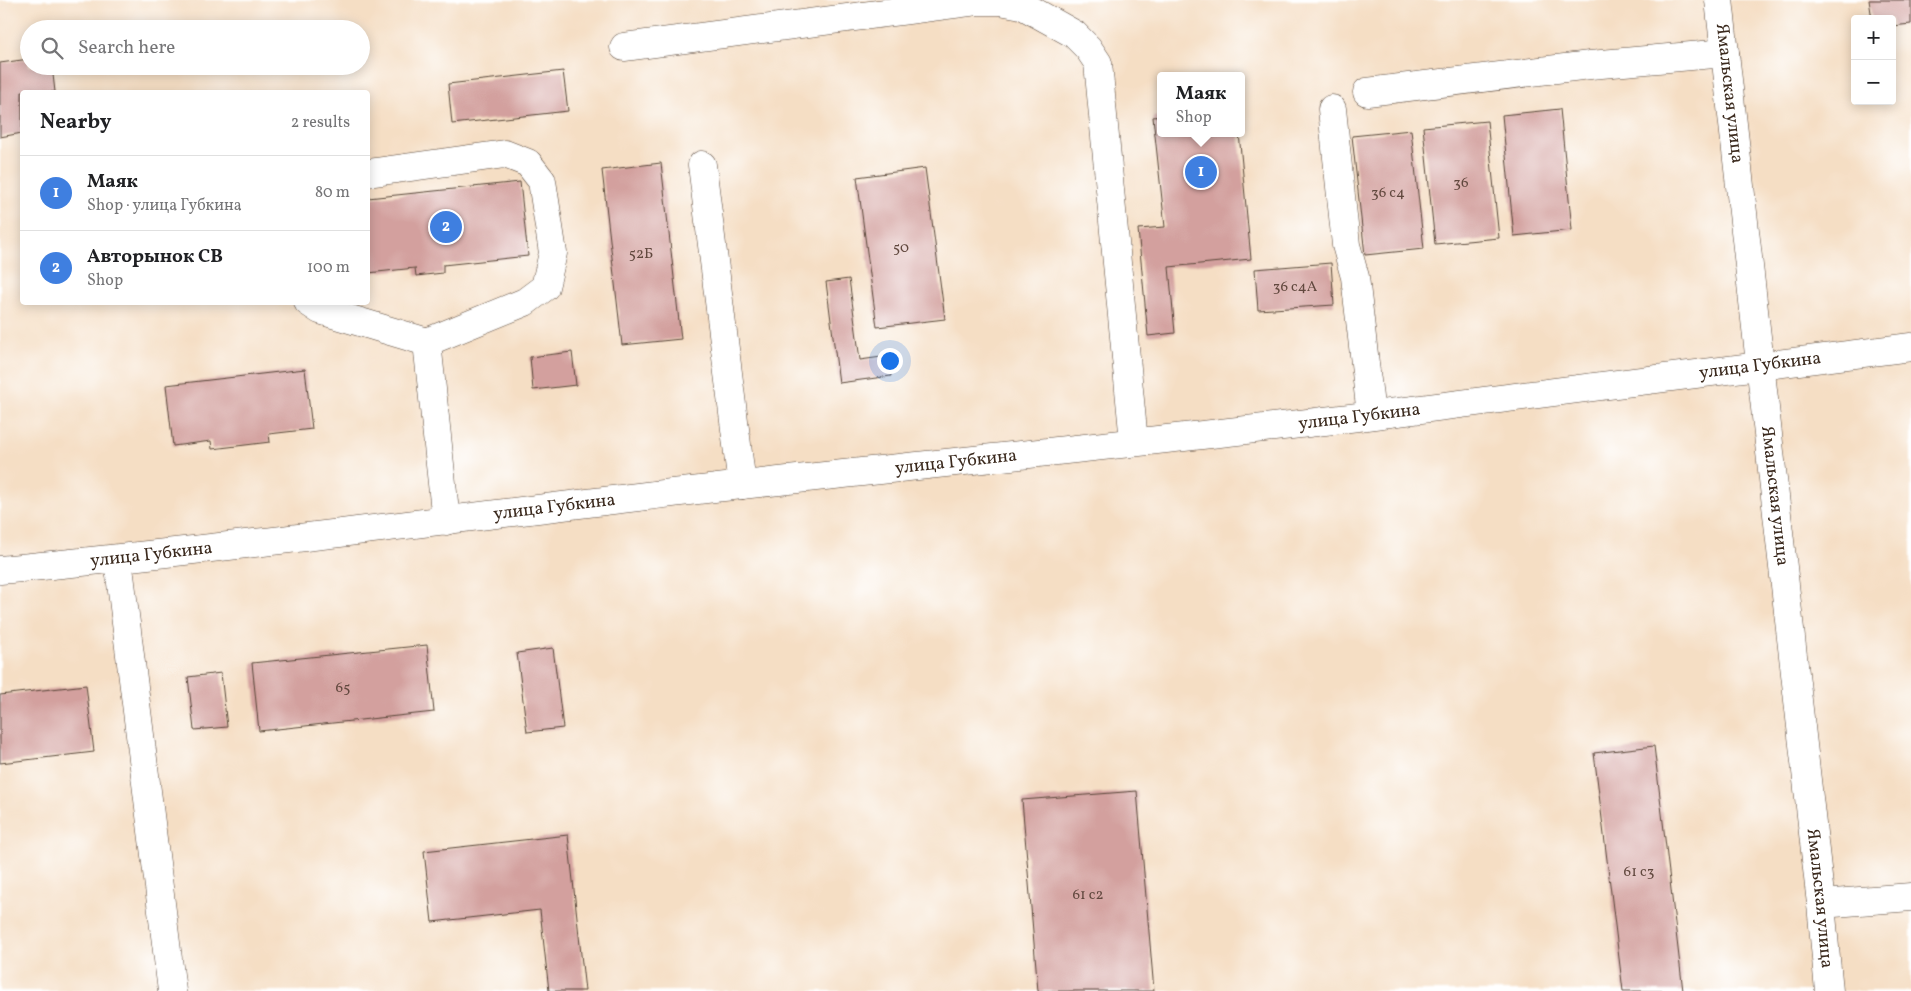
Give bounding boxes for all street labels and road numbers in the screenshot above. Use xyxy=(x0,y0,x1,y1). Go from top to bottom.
street label: Ямальская улица xyxy=(1709,22,1750,165)
street label: улица Губкина xyxy=(1698,345,1823,386)
street label: улица Губкина xyxy=(1297,397,1422,437)
street label: Ямальская улица xyxy=(1755,425,1795,567)
street label: улица Губкина xyxy=(894,443,1018,481)
street label: улица Губкина xyxy=(492,487,617,527)
street label: улица Губкина xyxy=(89,535,214,574)
street label: Ямальская улица xyxy=(1800,827,1839,970)

